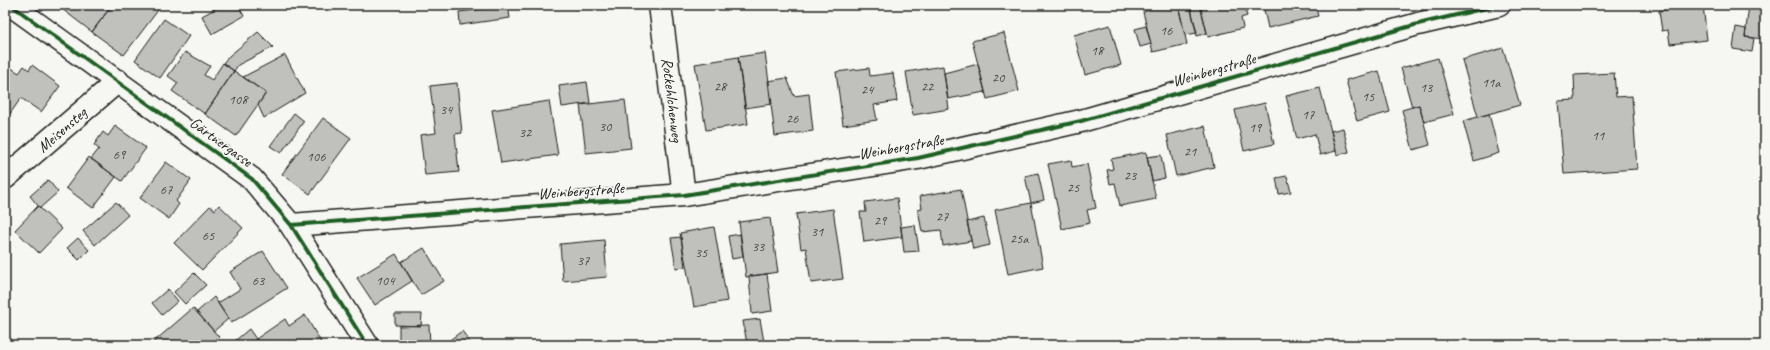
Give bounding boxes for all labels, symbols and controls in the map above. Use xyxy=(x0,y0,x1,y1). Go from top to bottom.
house number: 16 xyxy=(1160,22,1173,39)
house number: 18 xyxy=(1091,42,1105,59)
street label: Weinbergstraße xyxy=(1170,48,1260,91)
street label: Rotkehlchenweg xyxy=(657,57,687,145)
house number: 20 xyxy=(992,69,1006,86)
house number: 11a xyxy=(1482,74,1501,91)
house number: 28 xyxy=(714,78,728,95)
house number: 22 xyxy=(921,78,935,95)
house number: 13 xyxy=(1420,79,1434,96)
house number: 24 xyxy=(861,81,875,98)
house number: 15 xyxy=(1362,88,1375,105)
house number: 108 xyxy=(229,91,249,108)
house number: 34 xyxy=(440,101,454,118)
street label: Meisensteg xyxy=(33,102,92,157)
house number: 17 xyxy=(1302,106,1315,123)
house number: 26 xyxy=(786,110,799,127)
street label: Gärtnergasse xyxy=(186,113,258,172)
house number: 30 xyxy=(599,118,613,135)
house number: 19 xyxy=(1249,119,1263,136)
house number: 32 xyxy=(519,124,533,141)
house number: 11 xyxy=(1592,127,1605,144)
street label: Weinbergstraße xyxy=(857,129,947,164)
house number: 21 xyxy=(1184,143,1197,160)
house number: 69 xyxy=(113,146,127,163)
house number: 106 xyxy=(307,148,326,165)
house number: 23 xyxy=(1124,167,1138,184)
street label: Weinbergstraße xyxy=(538,178,626,204)
house number: 25 xyxy=(1067,179,1080,196)
house number: 67 xyxy=(160,181,173,198)
house number: 27 xyxy=(936,208,949,225)
house number: 29 xyxy=(874,212,888,229)
house number: 31 xyxy=(811,223,824,240)
house number: 65 xyxy=(202,227,215,244)
house number: 25a xyxy=(1010,230,1029,247)
house number: 33 xyxy=(752,238,766,255)
house number: 35 xyxy=(695,244,708,261)
house number: 37 xyxy=(577,252,590,269)
house number: 63 xyxy=(252,272,266,289)
house number: 104 xyxy=(376,272,396,289)

